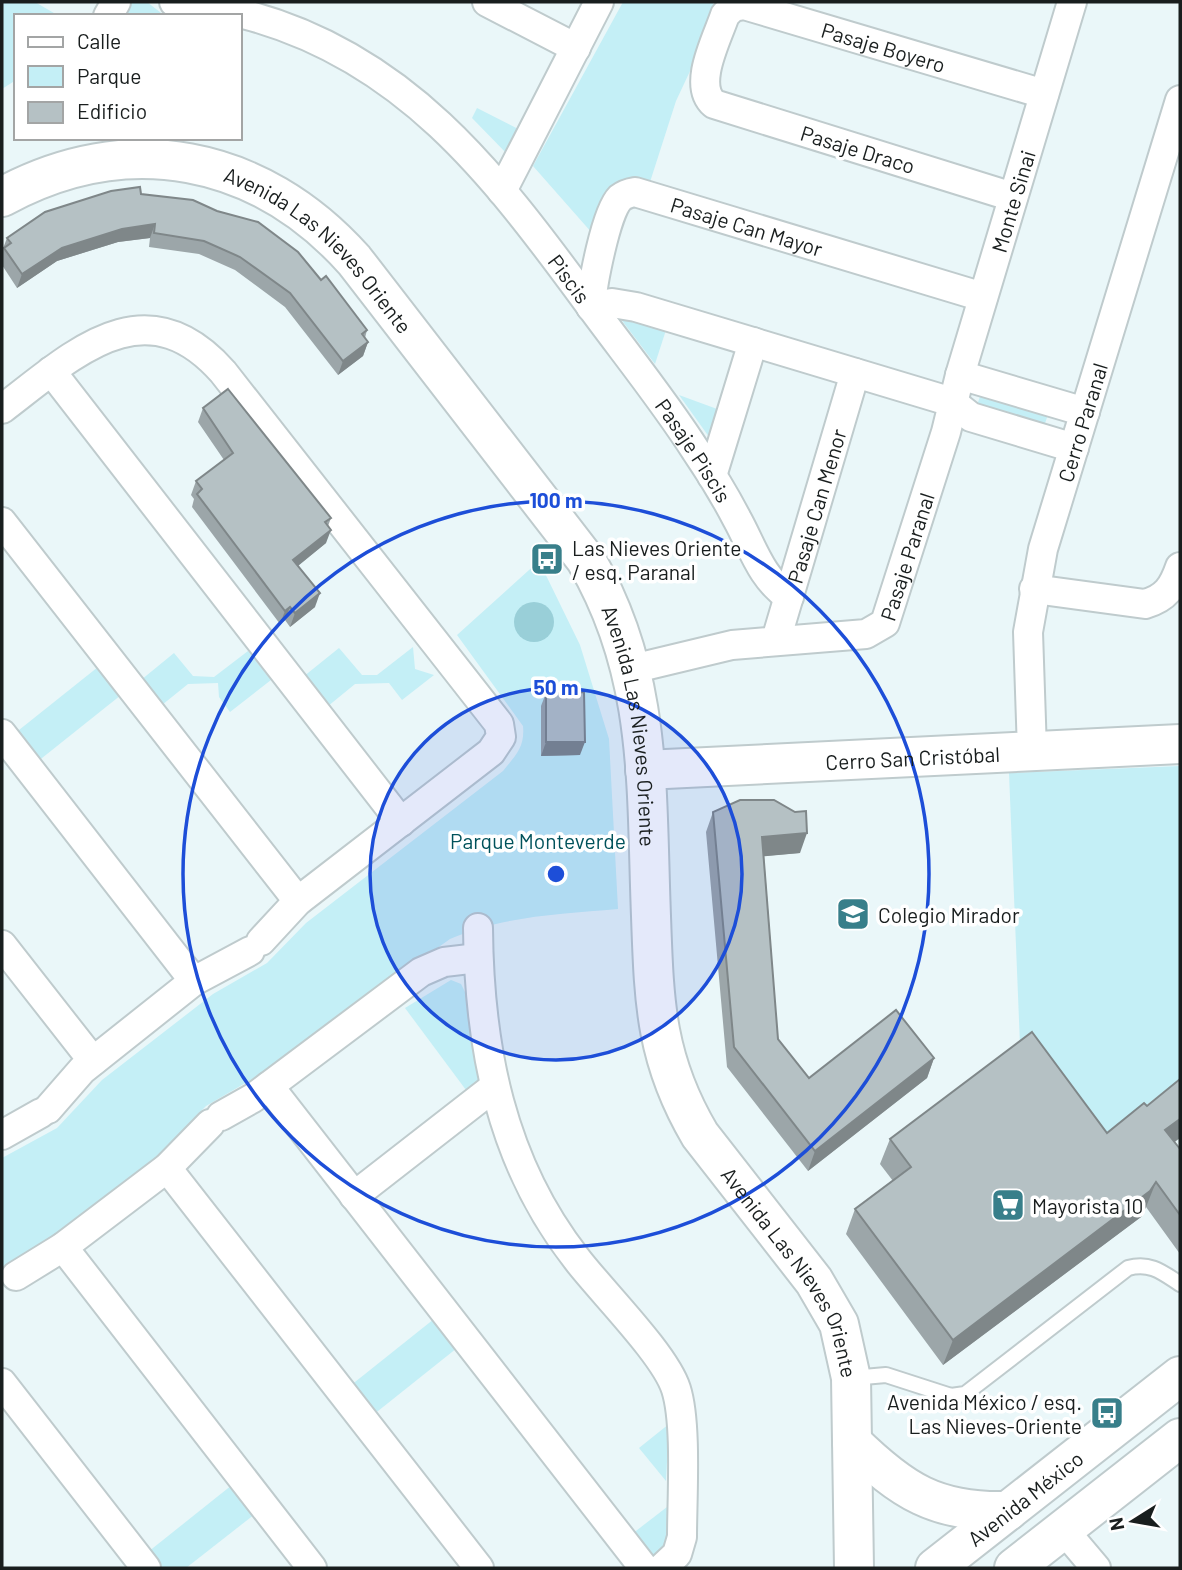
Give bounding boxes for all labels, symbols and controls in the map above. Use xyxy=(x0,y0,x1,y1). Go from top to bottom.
legend xyxy=(14,14,242,140)
street label: Pasaje Boyero xyxy=(819,16,949,77)
text: Calle xyxy=(77,28,121,53)
text: Parque xyxy=(77,63,142,88)
text: Edificio xyxy=(77,98,147,123)
street label: Pasaje Draco xyxy=(798,120,918,178)
street label: Monte Sinai xyxy=(985,147,1039,255)
street label: Avenida Las Nieves Oriente xyxy=(221,161,418,337)
street label: Pasaje Can Mayor xyxy=(668,191,826,261)
street label: Piscis xyxy=(544,249,596,307)
street label: Cerro Paranal xyxy=(1052,360,1112,485)
street label: Pasaje Piscis xyxy=(651,393,737,506)
street label: Pasaje Can Menor xyxy=(781,425,850,586)
text: 100 m xyxy=(529,487,583,512)
street label: Pasaje Paranal xyxy=(874,489,938,624)
place label: Las Nieves Oriente / esq. Paranal xyxy=(572,535,741,584)
bus stop icon: Las Nieves Oriente / esq. Paranal xyxy=(528,540,566,578)
street label: Avenida Las Nieves Oriente xyxy=(598,601,661,847)
text: 50 m xyxy=(533,674,579,699)
street label: Cerro San Cristóbal xyxy=(825,740,1001,774)
park label: Parque Monteverde xyxy=(450,828,626,853)
centre of rings xyxy=(544,862,568,886)
school or university icon: Colegio Mirador xyxy=(834,895,872,933)
place label: Colegio Mirador xyxy=(878,902,1020,927)
street label: Avenida Las Nieves Oriente xyxy=(717,1162,863,1380)
supermarket icon: Mayorista 10 xyxy=(989,1186,1027,1224)
place label: Mayorista 10 xyxy=(1032,1193,1143,1218)
place label: Avenida México / esq. Las Nieves-Oriente xyxy=(887,1389,1082,1438)
bus stop icon: Avenida México / esq. Las Nieves-Oriente xyxy=(1088,1394,1126,1432)
street label: Avenida México xyxy=(962,1445,1087,1551)
north arrow xyxy=(1098,1486,1168,1556)
text: N xyxy=(1103,1516,1128,1533)

